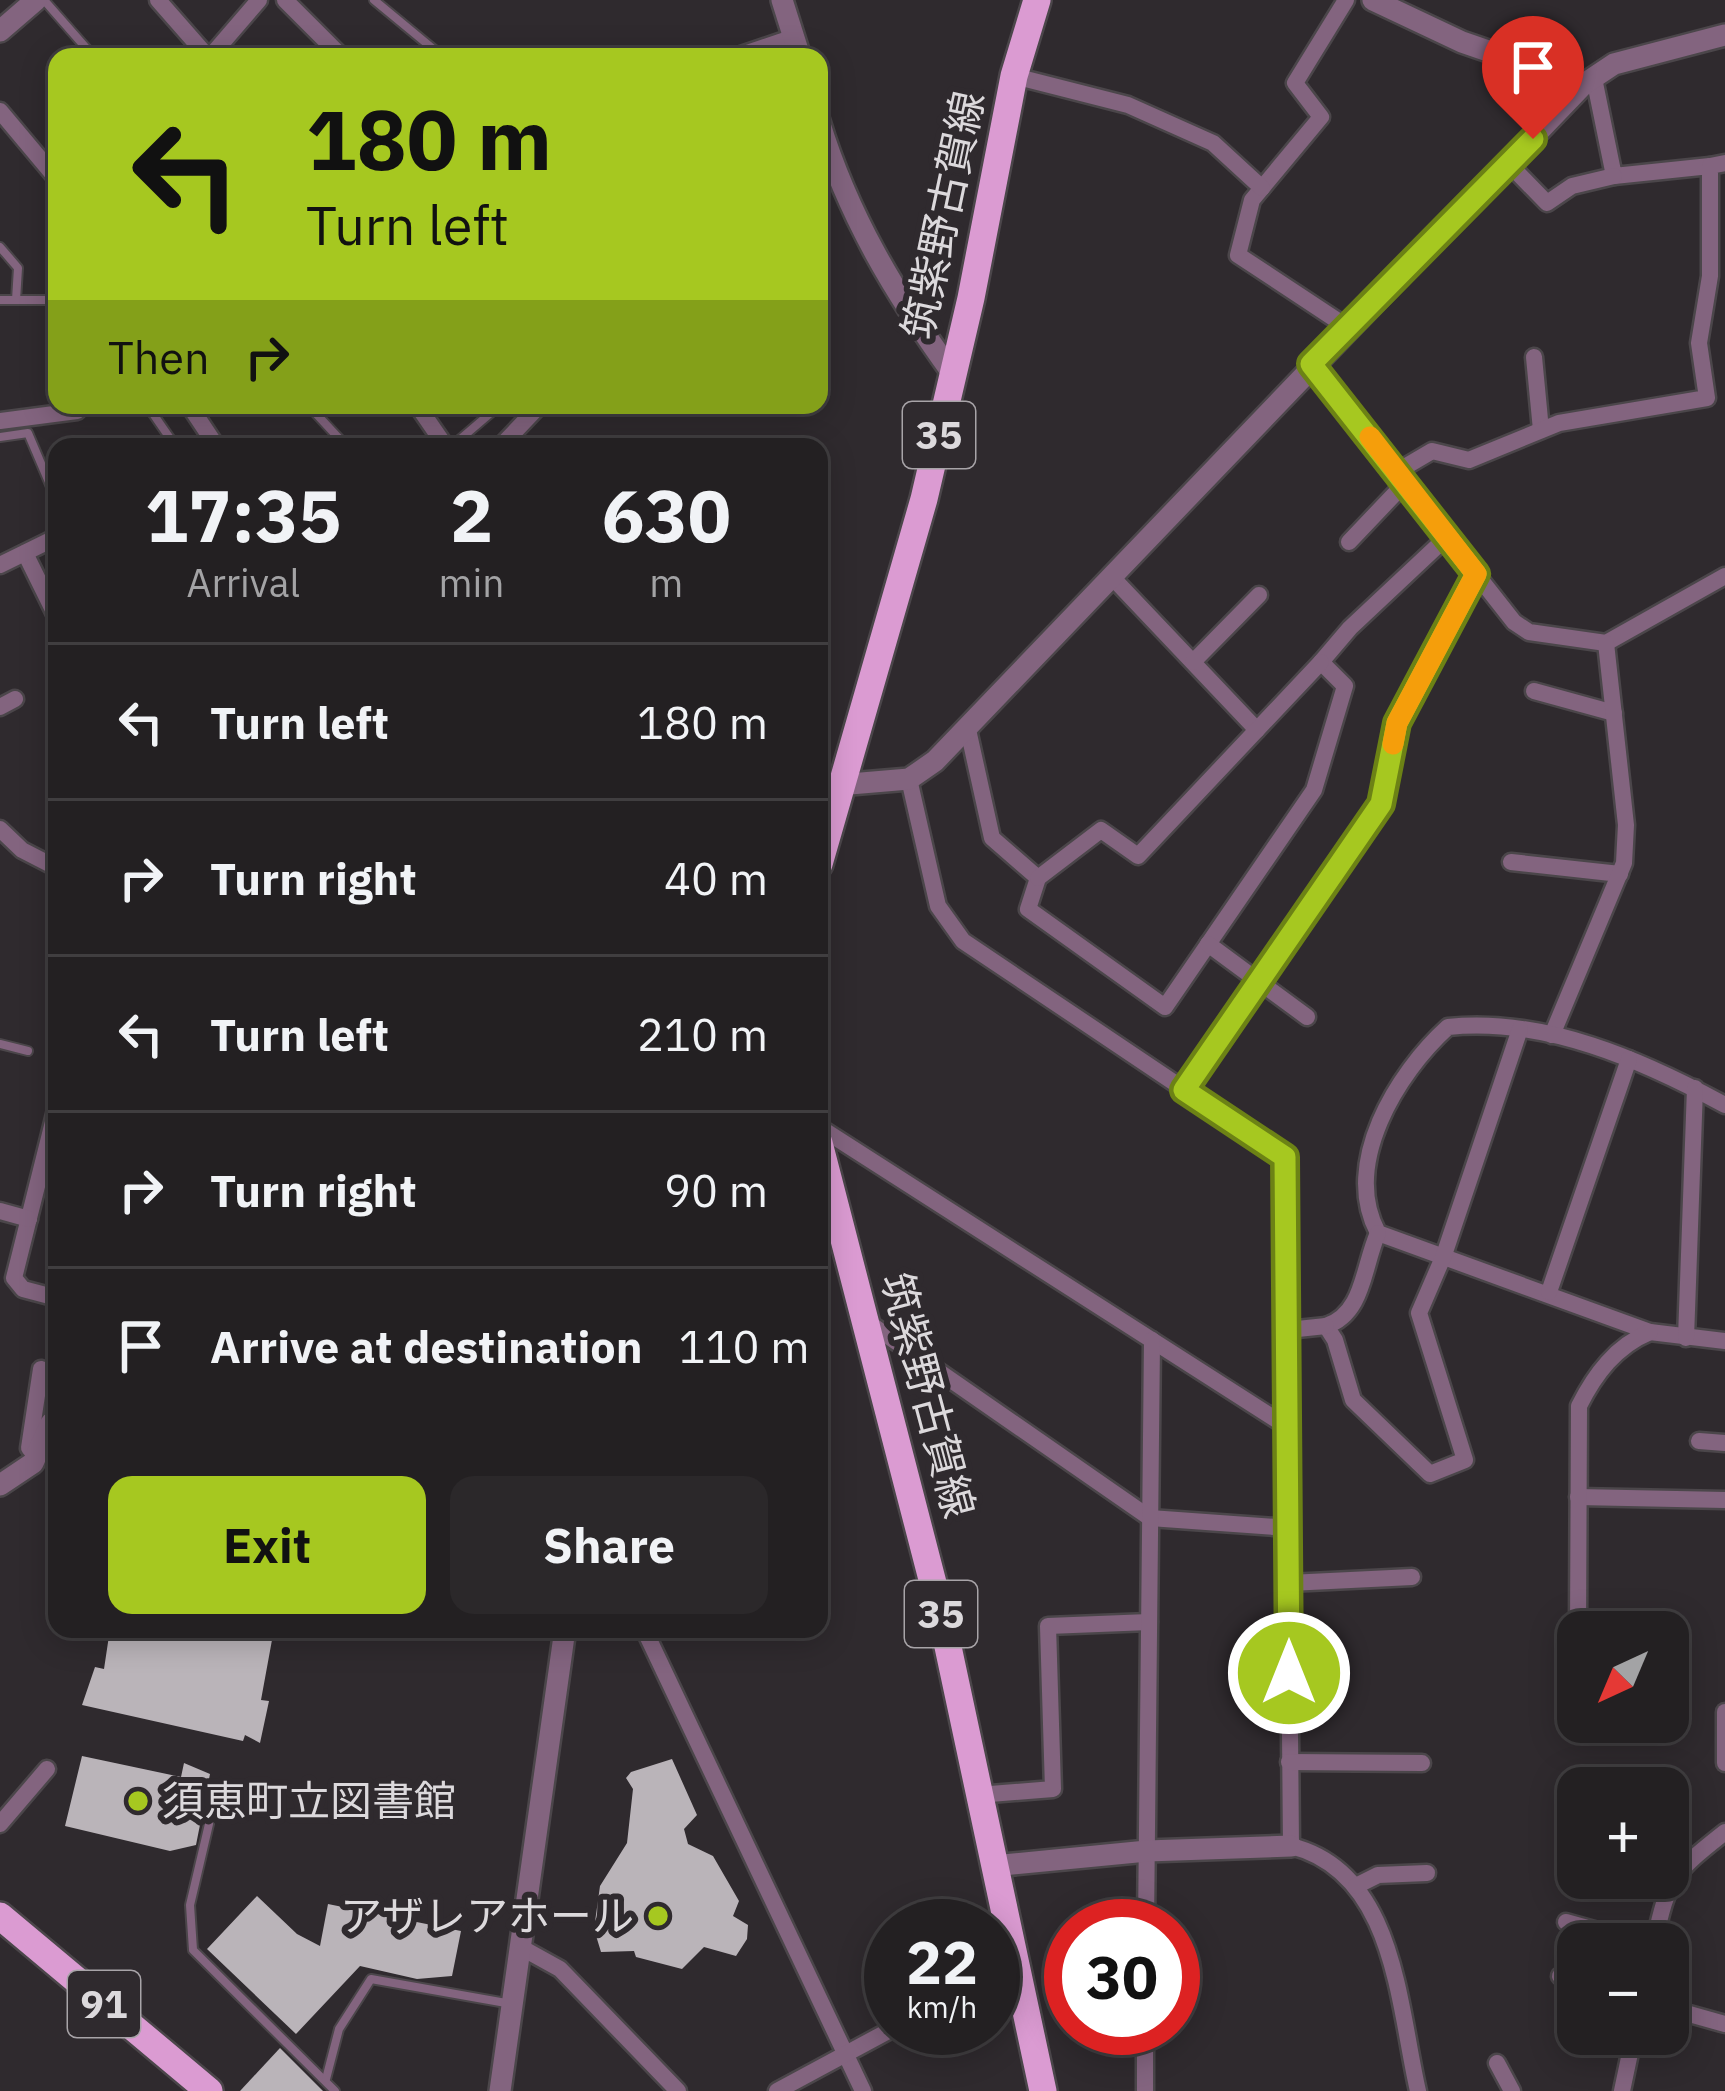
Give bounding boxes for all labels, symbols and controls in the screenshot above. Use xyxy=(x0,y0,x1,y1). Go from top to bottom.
pin xyxy=(1482,16,1584,139)
icon: arrive xyxy=(1500,34,1566,100)
text: 180 m xyxy=(306,84,552,193)
street label: 筑紫野古賀線 xyxy=(889,86,996,344)
icon: left xyxy=(108,96,264,252)
text: Turn left xyxy=(306,190,509,260)
icon: right xyxy=(234,324,300,390)
text: Then xyxy=(108,328,210,386)
road number: 35 xyxy=(903,402,975,468)
text: 17:35 xyxy=(145,468,342,562)
text: 2 xyxy=(450,468,493,562)
text: 630 xyxy=(601,468,731,562)
text: Arrival xyxy=(186,557,300,608)
text: min xyxy=(439,557,504,608)
text: m xyxy=(649,557,683,608)
icon: left xyxy=(108,689,174,755)
text: Turn left xyxy=(210,693,389,751)
text: 180 m xyxy=(637,693,768,751)
icon: right xyxy=(108,845,174,911)
text: Turn right xyxy=(210,849,417,907)
text: 40 m xyxy=(664,849,768,907)
icon: left xyxy=(108,1001,174,1067)
text: Turn left xyxy=(210,1005,389,1063)
text: 210 m xyxy=(637,1005,768,1063)
icon: right xyxy=(108,1157,174,1223)
text: Turn right xyxy=(210,1161,417,1219)
text: 90 m xyxy=(664,1161,768,1219)
street label: 筑紫野古賀線 xyxy=(869,1266,988,1524)
icon: arrive xyxy=(108,1313,174,1379)
text: Arrive at destination xyxy=(210,1317,643,1375)
text: 110 m xyxy=(679,1317,809,1375)
button: Exit xyxy=(108,1476,426,1614)
button: Share xyxy=(450,1476,768,1614)
road number: 35 xyxy=(905,1581,977,1647)
position arrow xyxy=(1226,1610,1352,1736)
north arrow xyxy=(1557,1611,1689,1743)
map controls xyxy=(1557,1611,1689,2055)
button: + xyxy=(1557,1767,1689,1899)
place label: 須恵町立図書館 xyxy=(162,1773,456,1828)
marker: 須恵町立図書館 xyxy=(125,1788,151,1814)
place label: アザレアホール xyxy=(340,1888,634,1943)
speed limit sign: 30 xyxy=(1044,1899,1200,2055)
marker: アザレアホール xyxy=(645,1903,671,1929)
text: 22 xyxy=(906,1922,978,2001)
button: − xyxy=(1557,1923,1689,2055)
road number: 91 xyxy=(68,1971,140,2037)
text: km/h xyxy=(907,1987,977,2026)

